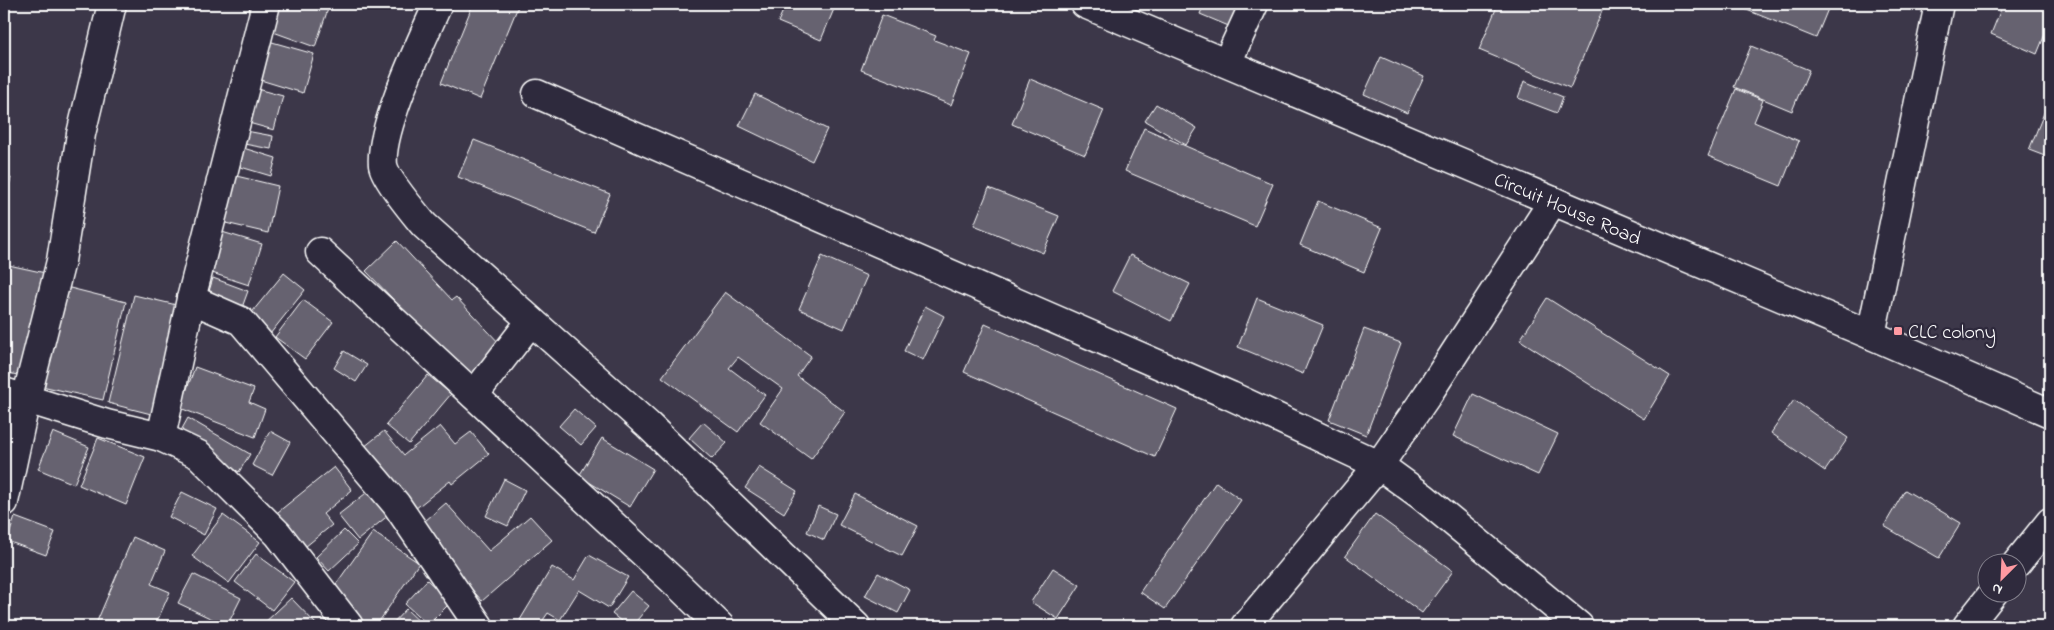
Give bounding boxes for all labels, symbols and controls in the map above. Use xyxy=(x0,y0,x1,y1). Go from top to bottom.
street label: Circuit House Road xyxy=(1489,166,1645,254)
place label: CLC colony xyxy=(1908,319,1996,348)
marker: CLC colony xyxy=(1892,325,1904,337)
north arrow xyxy=(1976,552,2026,602)
text: N xyxy=(1989,577,2006,600)

